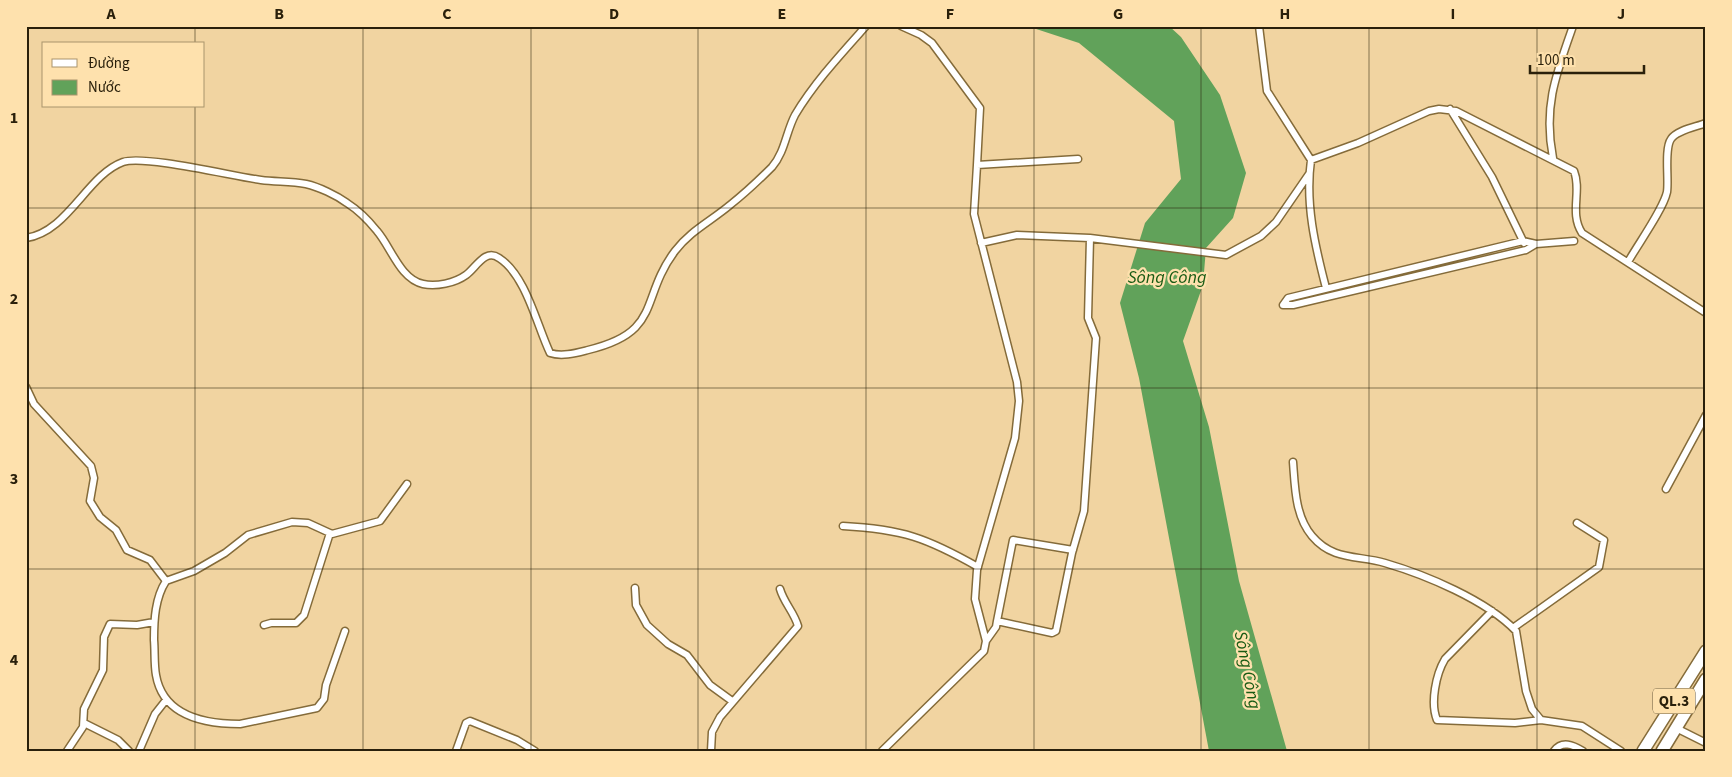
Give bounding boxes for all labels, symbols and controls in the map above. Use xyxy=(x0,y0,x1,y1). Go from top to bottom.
text: A xyxy=(105,3,116,25)
text: B xyxy=(274,3,284,25)
text: C xyxy=(442,3,452,25)
text: D xyxy=(609,3,619,25)
text: E xyxy=(778,3,786,25)
text: F xyxy=(946,3,954,25)
text: G xyxy=(1113,3,1123,25)
text: H xyxy=(1280,3,1290,25)
text: I xyxy=(1451,3,1455,25)
text: J xyxy=(1617,3,1625,25)
legend xyxy=(42,42,205,108)
scale bar xyxy=(1530,42,1643,74)
text: 100 m xyxy=(1537,50,1575,71)
text: Đường xyxy=(88,53,130,74)
text: Nước xyxy=(88,77,121,98)
text: 1 xyxy=(10,107,18,129)
water label: Sông Công xyxy=(1127,265,1207,290)
text: 2 xyxy=(10,288,18,310)
text: 3 xyxy=(10,468,18,490)
water label: Sông Công xyxy=(1228,629,1267,711)
text: 4 xyxy=(10,649,19,671)
road number: QL.3 xyxy=(1653,688,1695,714)

